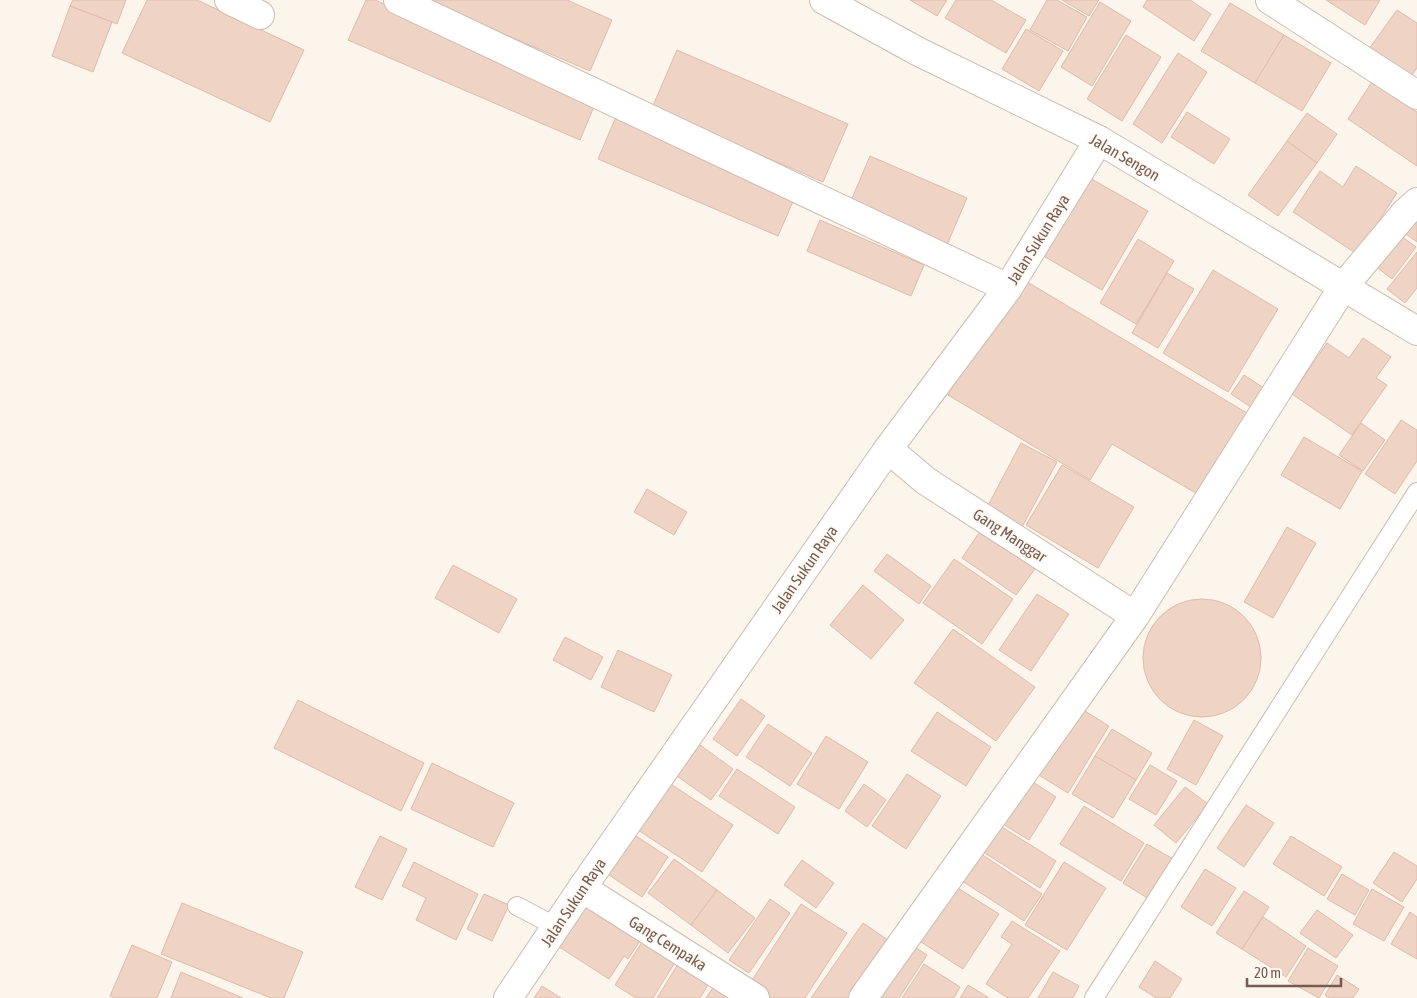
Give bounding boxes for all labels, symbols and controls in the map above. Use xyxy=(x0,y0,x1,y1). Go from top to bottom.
street label: Jalan Sengon xyxy=(1086,130,1163,185)
street label: Jalan Sukun Raya xyxy=(1003,191,1074,288)
street label: Gang Manggar xyxy=(969,505,1050,566)
street label: Jalan Sukun Raya xyxy=(767,522,842,617)
street label: Jalan Sukun Raya xyxy=(537,854,610,950)
street label: Gang Cempaka xyxy=(625,912,710,975)
scale bar xyxy=(1247,956,1341,988)
text: 20 m xyxy=(1254,964,1281,981)

